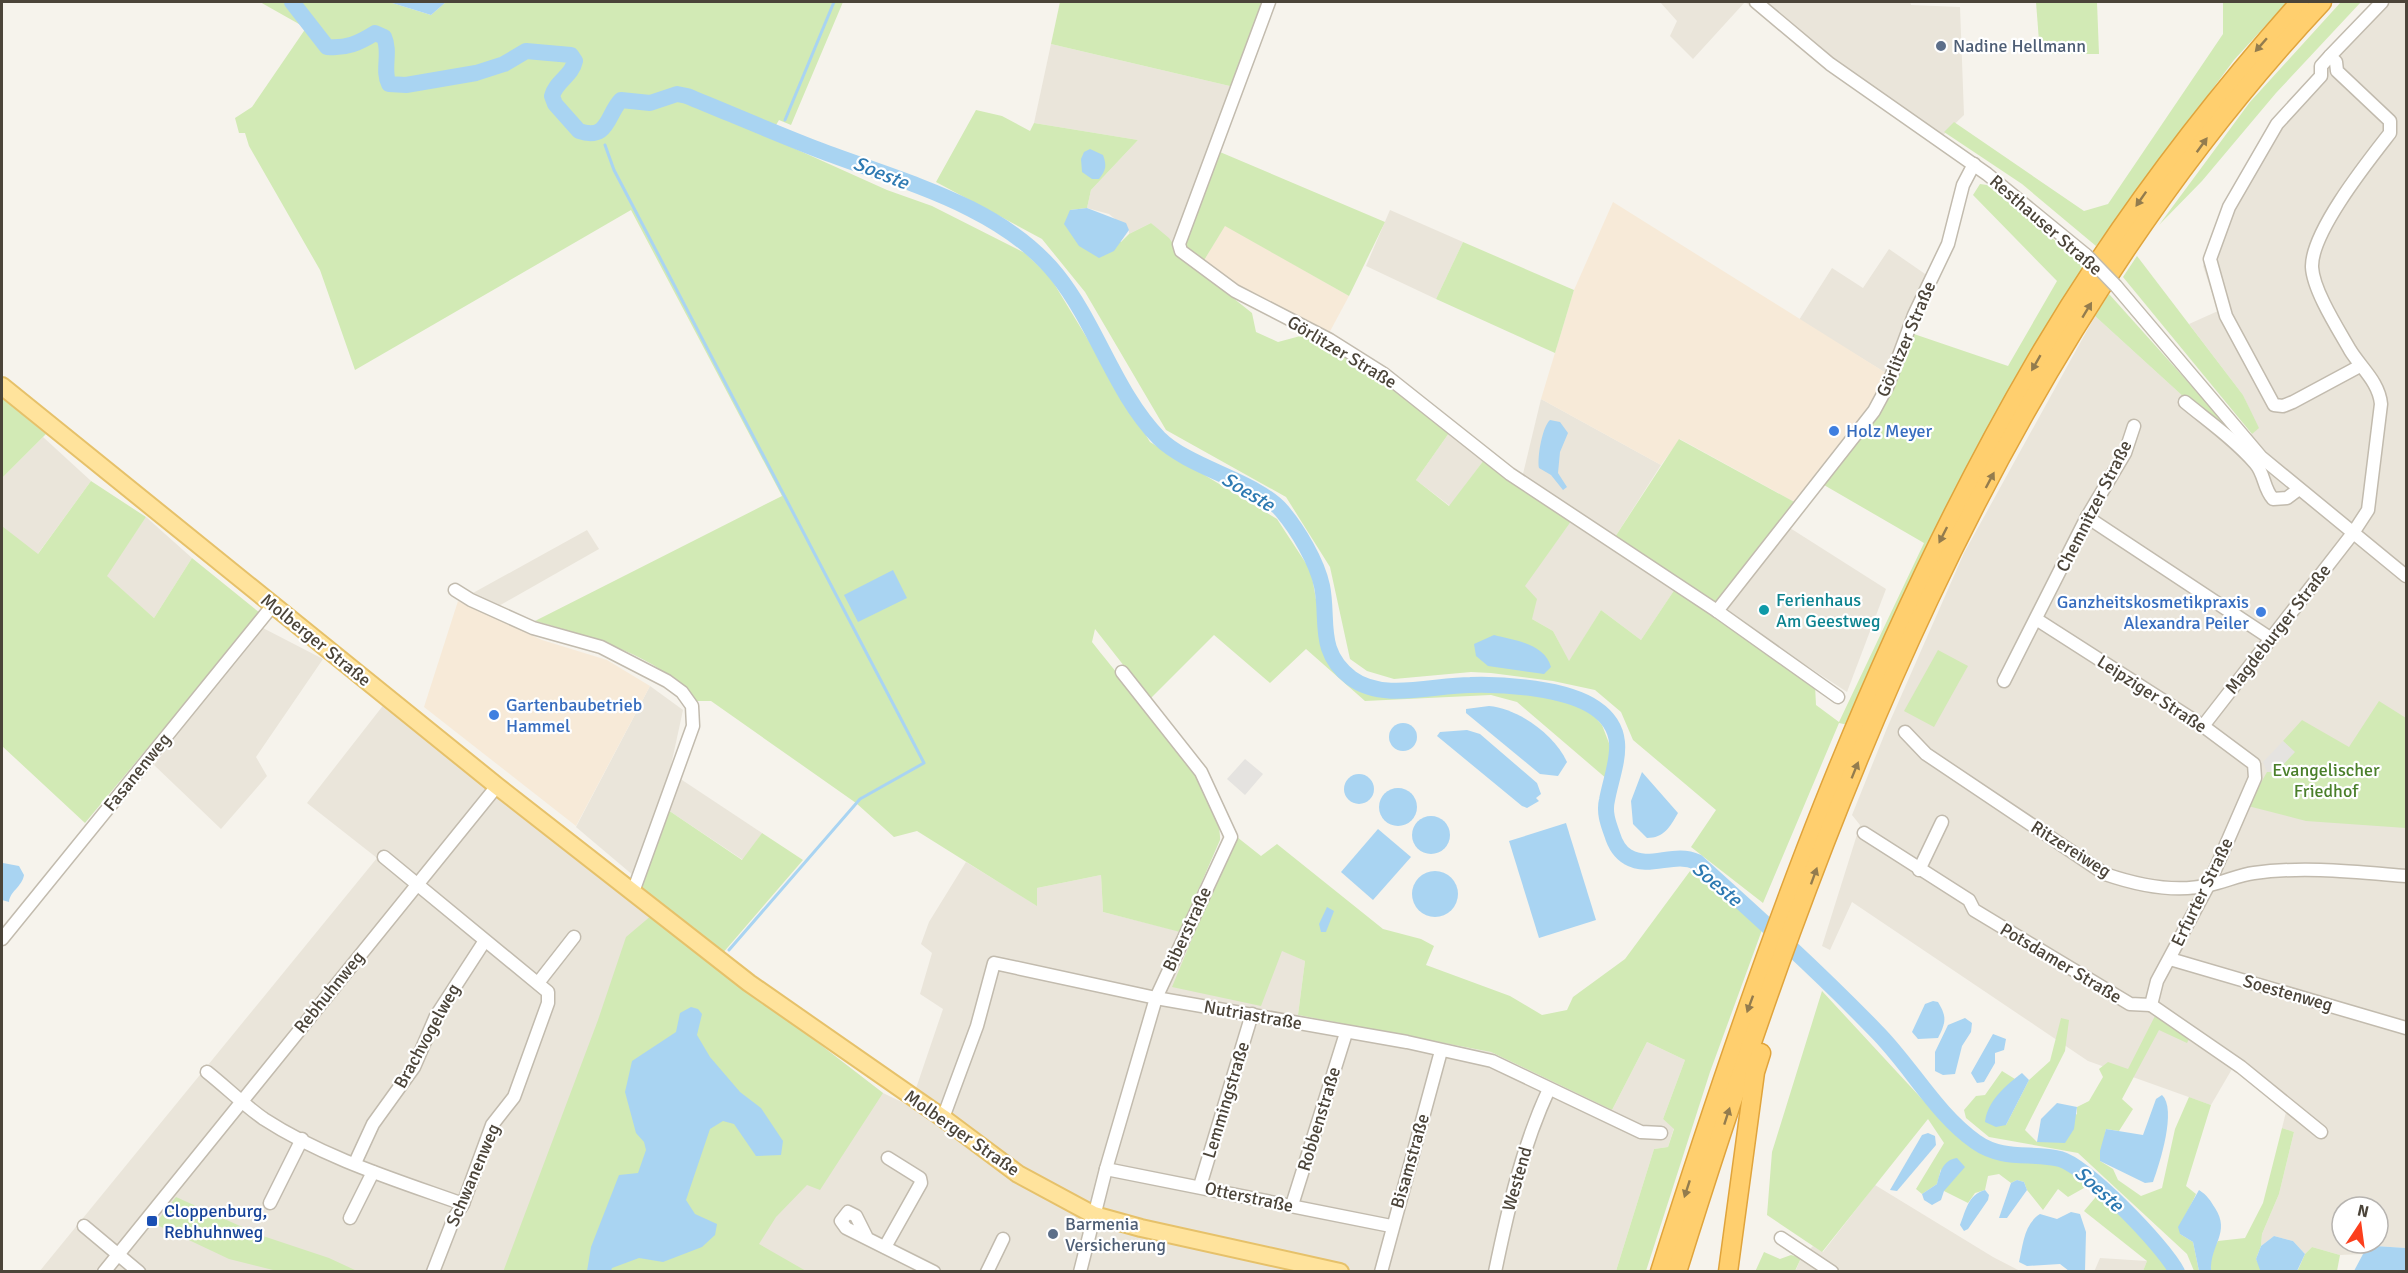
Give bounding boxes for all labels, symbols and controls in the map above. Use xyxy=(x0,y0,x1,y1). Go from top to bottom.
place label: Nadine Hellmann xyxy=(1953,35,2086,57)
one-way arrow xyxy=(2254,38,2268,53)
marker: Nadine Hellmann xyxy=(1934,39,1948,53)
one-way arrow xyxy=(2196,138,2208,154)
water label: Soeste xyxy=(850,151,913,196)
street label: Resthauser Straße xyxy=(1985,170,2107,280)
one-way arrow xyxy=(2135,191,2147,207)
street label: Görlitzer Straße xyxy=(1872,278,1940,400)
one-way arrow xyxy=(2081,302,2092,318)
street label: Görlitzer Straße xyxy=(1283,311,1401,393)
one-way arrow xyxy=(2030,355,2041,371)
place label: Holz Meyer xyxy=(1846,420,1933,442)
marker: Holz Meyer xyxy=(1827,424,1841,438)
street label: Chemnitzer Straße xyxy=(2051,437,2137,575)
water label: Soeste xyxy=(1217,467,1280,518)
one-way arrow xyxy=(1985,471,1995,488)
one-way arrow xyxy=(1938,526,1948,543)
street label: Magdeburger Straße xyxy=(2220,560,2336,698)
street label: Molberger Straße xyxy=(256,589,376,691)
place label: Ferienhaus Am Geestweg xyxy=(1776,589,1881,632)
place label: Ganzheitskosmetikpraxis Alexandra Peiler xyxy=(2057,591,2249,634)
marker: Ferienhaus Am Geestweg xyxy=(1757,603,1771,617)
marker: Ganzheitskosmetikpraxis Alexandra Peiler xyxy=(2254,605,2268,619)
street label: Leipziger Straße xyxy=(2093,650,2211,738)
place label: Gartenbaubetrieb Hammel xyxy=(506,694,642,737)
marker: Gartenbaubetrieb Hammel xyxy=(487,708,501,722)
street label: Fasanenweg xyxy=(99,728,175,816)
park label: Evangelischer Friedhof xyxy=(2272,759,2380,802)
one-way arrow xyxy=(1850,761,1860,779)
street label: Ritzereiweg xyxy=(2027,816,2115,882)
street label: Erfurter Straße xyxy=(2166,834,2238,950)
water label: Soeste xyxy=(1687,856,1748,913)
one-way arrow xyxy=(1809,866,1819,884)
street label: Biberstraße xyxy=(1158,883,1216,975)
street label: Potsdamer Straße xyxy=(1996,918,2126,1008)
street label: Rebhuhnweg xyxy=(289,946,369,1038)
street label: Soestenweg xyxy=(2241,970,2335,1016)
street label: Brachvogelweg xyxy=(389,980,465,1092)
one-way arrow xyxy=(1744,995,1754,1013)
street label: Nutriastraße xyxy=(1202,996,1304,1034)
street label: Lemmingstraße xyxy=(1198,1039,1254,1161)
street label: Robbenstraße xyxy=(1293,1064,1345,1174)
street label: Molberger Straße xyxy=(900,1085,1024,1181)
one-way arrow xyxy=(1723,1107,1733,1125)
street label: Bisamstraße xyxy=(1386,1111,1434,1211)
street label: Schwanenweg xyxy=(441,1120,505,1230)
street label: Westend xyxy=(1497,1144,1537,1214)
water label: Soeste xyxy=(2069,1161,2129,1218)
street label: Otterstraße xyxy=(1203,1177,1295,1217)
one-way arrow xyxy=(1681,1180,1691,1198)
north arrow xyxy=(2330,1195,2390,1255)
place label: Cloppenburg, Rebhuhnweg xyxy=(164,1200,267,1243)
text: N xyxy=(2355,1200,2371,1222)
place label: Barmenia Versicherung xyxy=(1065,1213,1166,1256)
marker: Cloppenburg, Rebhuhnweg xyxy=(145,1214,159,1228)
marker: Barmenia Versicherung xyxy=(1046,1227,1060,1241)

